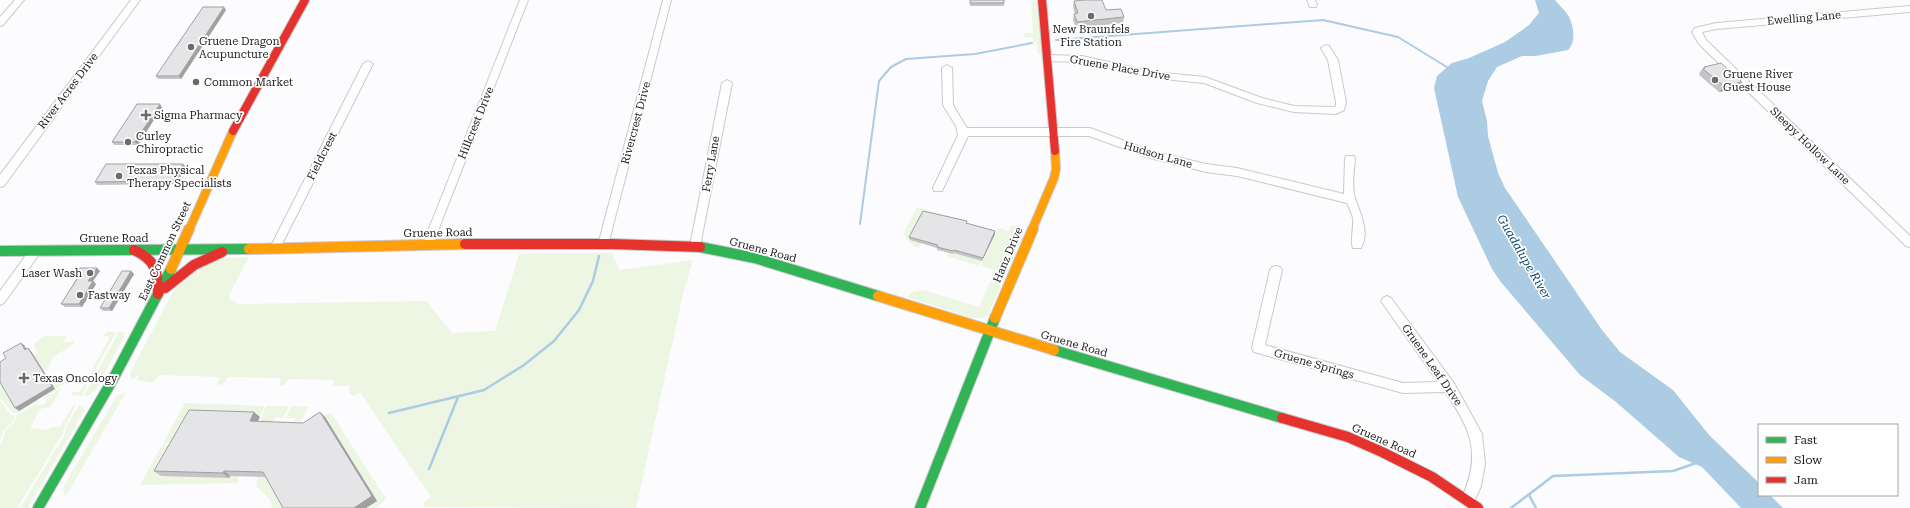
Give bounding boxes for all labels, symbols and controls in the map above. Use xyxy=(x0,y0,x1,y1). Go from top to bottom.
street label: Ewelling Lane xyxy=(1766,8,1842,28)
marker: New Braunfels Fire Station xyxy=(1086,11,1096,21)
place label: New Braunfels Fire Station xyxy=(1053,23,1129,49)
place label: Gruene Dragon Acupuncture xyxy=(199,35,280,61)
marker: Gruene Dragon Acupuncture xyxy=(186,42,196,52)
street label: River Acres Drive xyxy=(35,50,101,132)
street label: Gruene Place Drive xyxy=(1069,53,1171,83)
place label: Gruene River Guest House xyxy=(1723,68,1793,94)
marker: Gruene River Guest House xyxy=(1710,75,1720,85)
place label: Common Market xyxy=(204,76,293,89)
marker: Common Market xyxy=(191,77,201,87)
street label: Rivercrest Drive xyxy=(619,80,653,166)
street label: Hillcrest Drive xyxy=(456,85,496,161)
street label: Sleepy Hollow Lane xyxy=(1767,105,1853,187)
place label: Sigma Pharmacy xyxy=(154,109,243,122)
marker: Sigma Pharmacy xyxy=(141,110,151,120)
place label: Curley Chiropractic xyxy=(136,130,203,156)
street label: Fieldcrest xyxy=(304,130,340,182)
street label: Ferry Lane xyxy=(700,135,722,193)
marker: Curley Chiropractic xyxy=(123,137,133,147)
street label: Hudson Lane xyxy=(1122,139,1194,171)
place label: Texas Physical Therapy Specialists xyxy=(127,164,231,190)
marker: Texas Physical Therapy Specialists xyxy=(114,171,124,181)
street label: East Common Street xyxy=(136,199,194,303)
water label: Guadalupe River xyxy=(1494,212,1554,302)
street label: Hanz Drive xyxy=(991,225,1025,285)
street label: Gruene Road xyxy=(403,226,473,240)
street label: Gruene Road xyxy=(80,232,148,245)
street label: Gruene Road xyxy=(728,235,798,265)
place label: Laser Wash xyxy=(22,267,82,280)
marker: Laser Wash xyxy=(85,268,95,278)
place label: Fastway xyxy=(88,289,131,302)
marker: Fastway xyxy=(75,290,85,300)
street label: Gruene Leaf Drive xyxy=(1399,322,1465,408)
street label: Gruene Road xyxy=(1039,328,1109,360)
street label: Gruene Springs xyxy=(1273,346,1355,382)
marker: Texas Oncology xyxy=(18,372,30,384)
place label: Texas Oncology xyxy=(33,372,118,385)
street label: Gruene Road xyxy=(1350,421,1418,461)
legend xyxy=(1758,424,1898,496)
text: Fast xyxy=(1794,433,1818,447)
text: Slow xyxy=(1794,453,1822,467)
text: Jam xyxy=(1794,473,1818,487)

